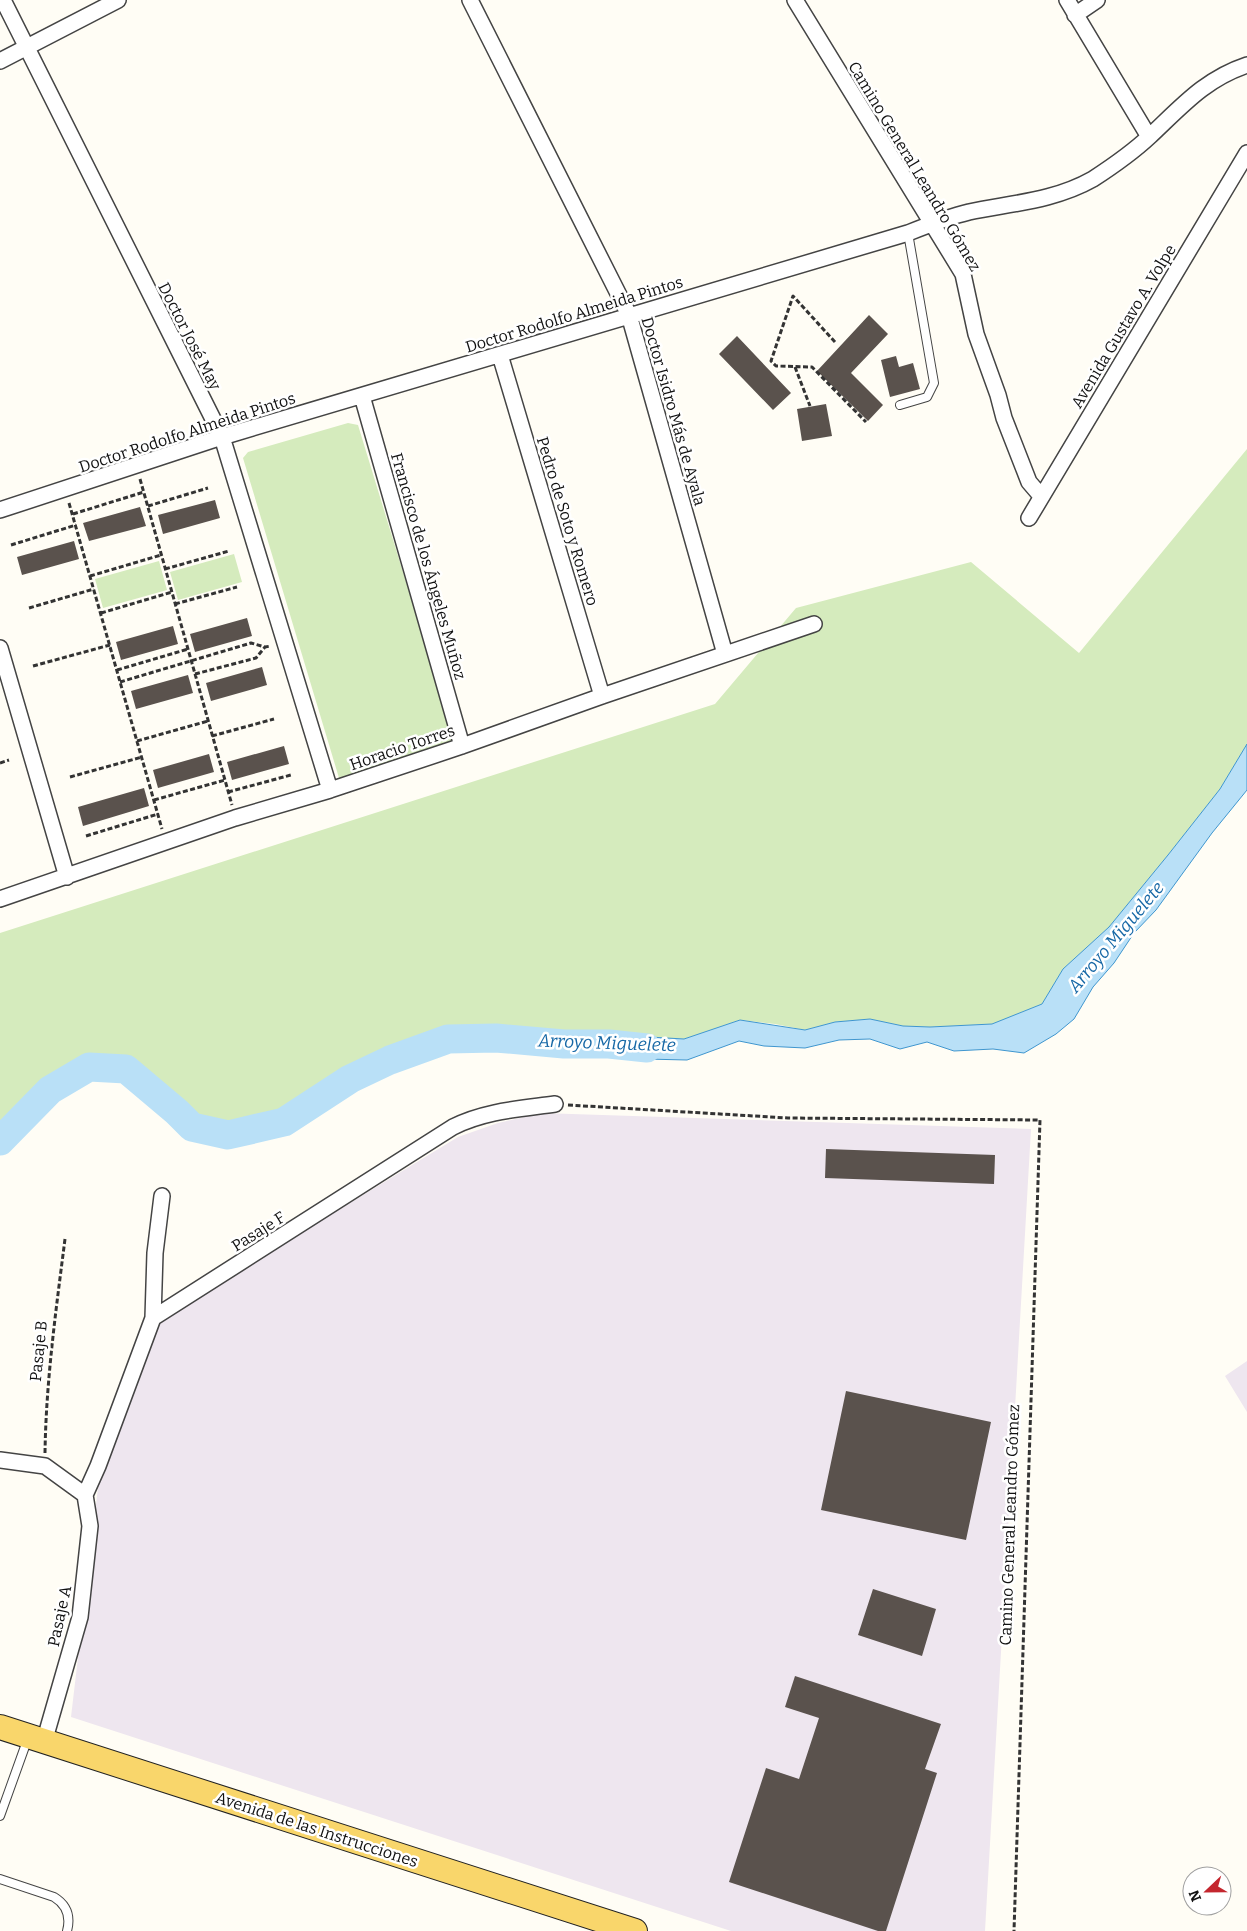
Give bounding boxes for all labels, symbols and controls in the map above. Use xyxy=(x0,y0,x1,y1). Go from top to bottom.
street label: Camino General Leandro Gómez xyxy=(844,58,985,275)
street label: Avenida Gustavo A. Volpe xyxy=(1067,241,1180,411)
street label: Doctor Rodolfo Almeida Pintos xyxy=(463,272,685,357)
street label: Doctor José May xyxy=(154,279,225,394)
street label: Doctor Isidro Más de Ayala xyxy=(637,315,710,508)
street label: Doctor Rodolfo Almeida Pintos xyxy=(76,388,298,477)
street label: Pedro de Soto y Romero xyxy=(533,434,602,608)
street label: Francisco de los Ángeles Muñoz xyxy=(387,450,471,682)
street label: Horacio Torres xyxy=(347,721,457,774)
water label: Arroyo Miguelete xyxy=(1063,877,1169,998)
water label: Arroyo Miguelete xyxy=(537,1030,676,1056)
street label: Pasaje F xyxy=(228,1208,289,1255)
street label: Pasaje B xyxy=(26,1320,51,1382)
street label: Camino General Leandro Gómez xyxy=(996,1404,1023,1646)
street label: Pasaje A xyxy=(44,1583,75,1648)
street label: Avenida de las Instrucciones xyxy=(213,1788,420,1871)
north arrow xyxy=(1182,1866,1232,1916)
text: N xyxy=(1185,1887,1205,1904)

